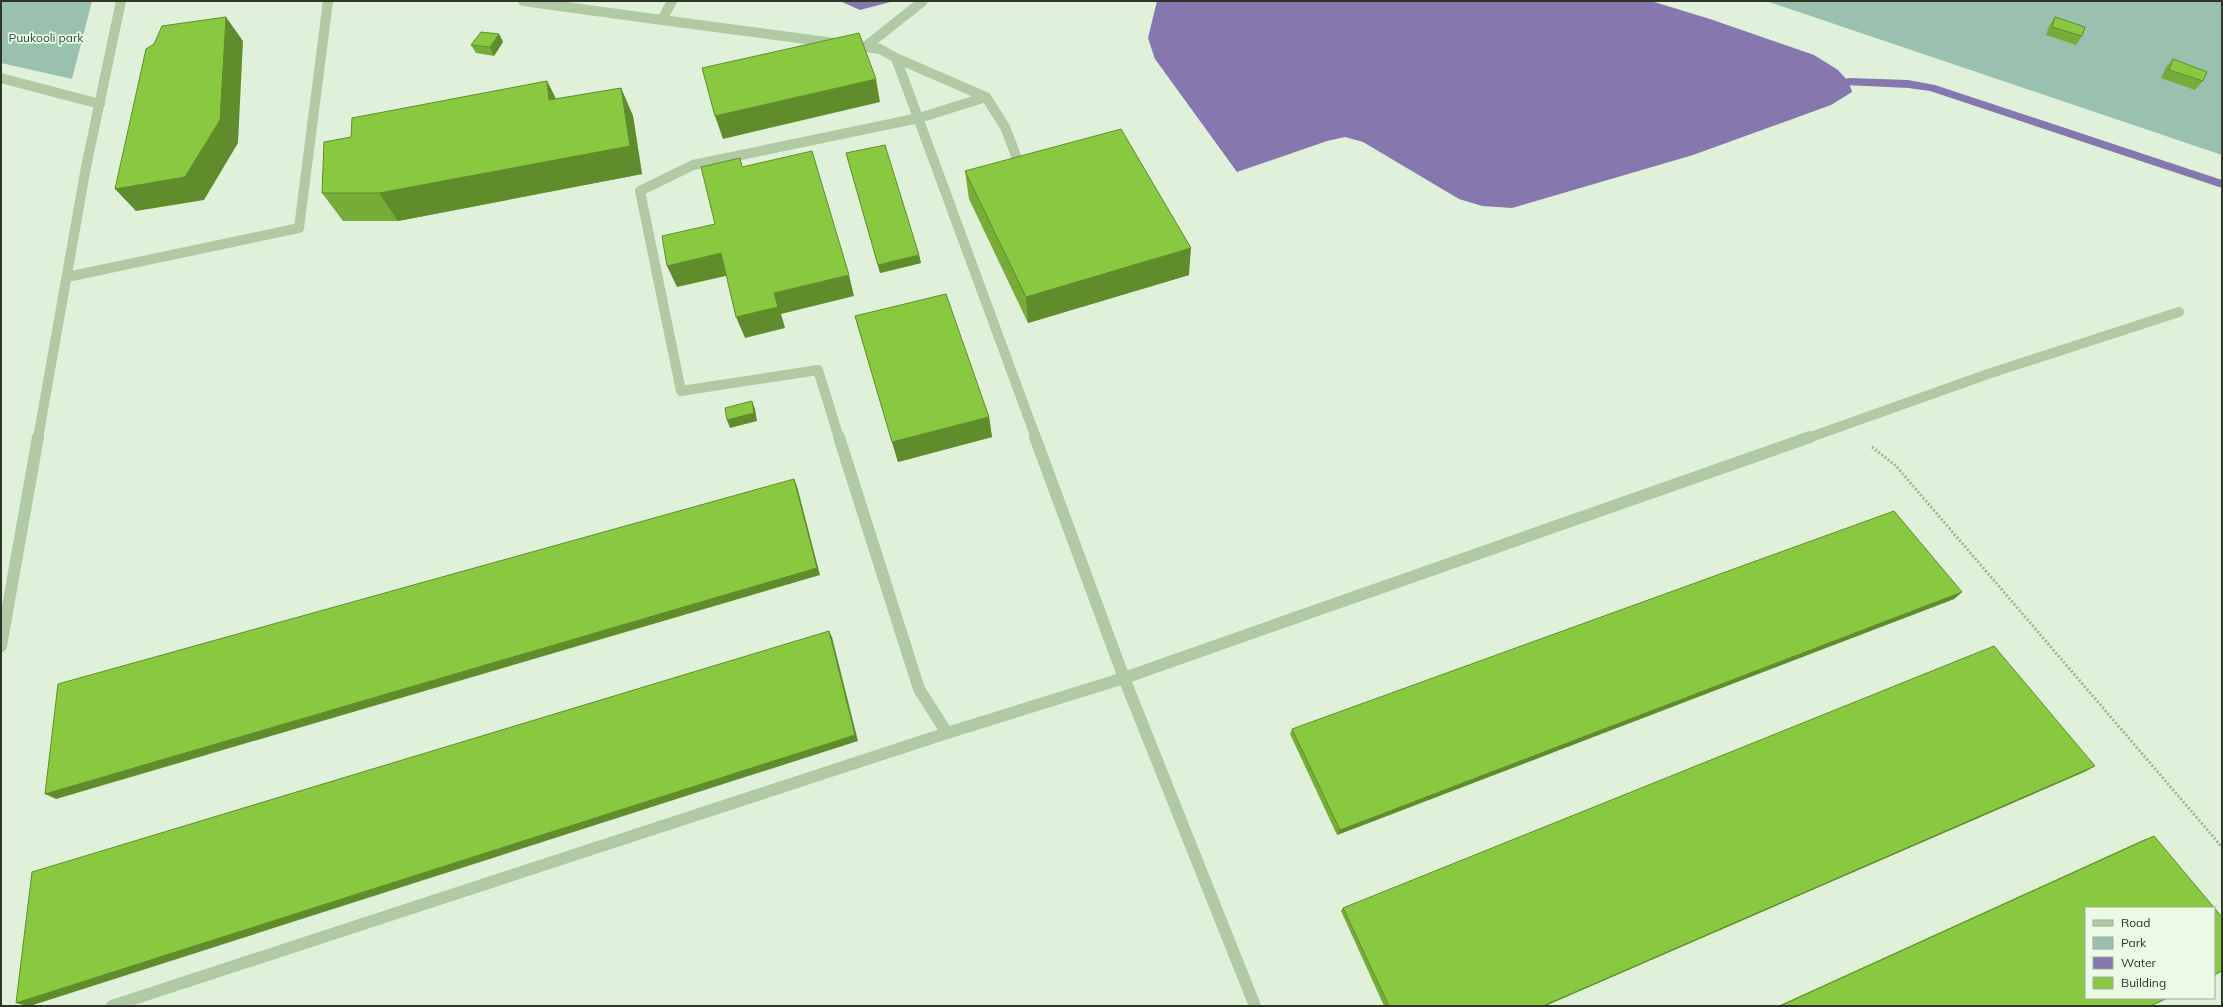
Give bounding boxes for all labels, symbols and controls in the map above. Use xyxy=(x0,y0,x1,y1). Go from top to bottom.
park label: Puukooli park xyxy=(8,30,84,45)
legend xyxy=(2085,907,2215,999)
text: Road xyxy=(2121,915,2150,930)
text: Park xyxy=(2121,935,2147,950)
text: Water xyxy=(2121,955,2157,970)
text: Building xyxy=(2121,975,2166,990)

